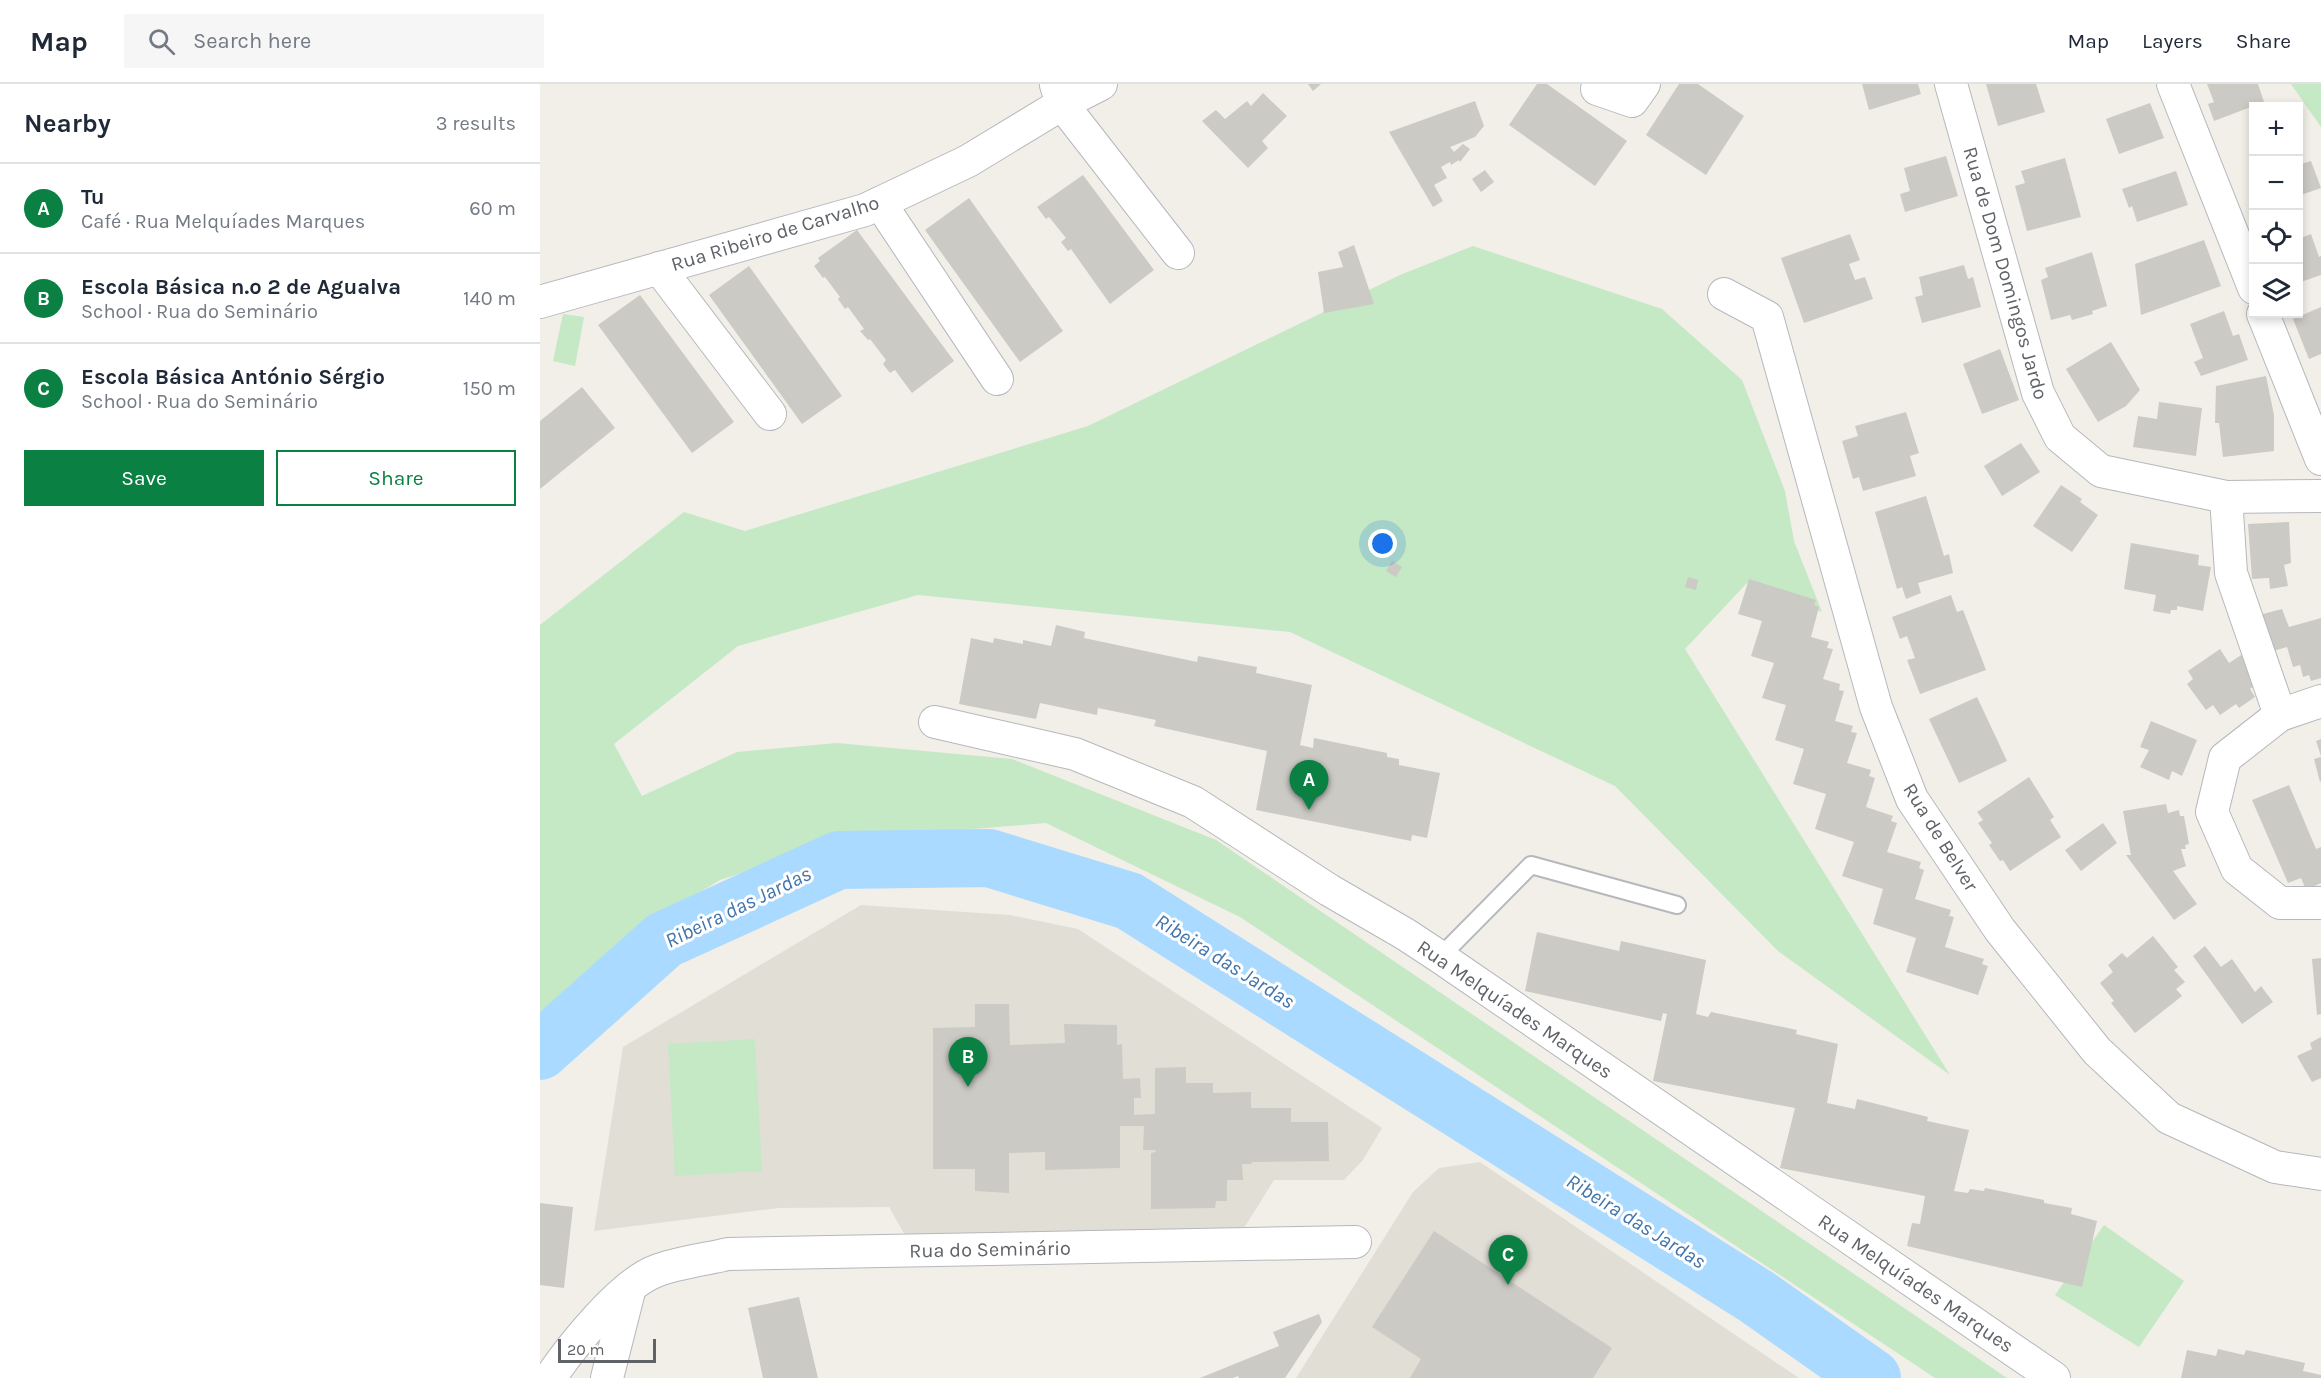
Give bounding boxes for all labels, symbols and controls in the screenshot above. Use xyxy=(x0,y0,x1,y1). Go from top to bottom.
search box xyxy=(124,14,544,68)
text: Map xyxy=(30,25,88,58)
icon: search xyxy=(145,25,178,58)
text: Search here xyxy=(193,28,311,54)
text: Map xyxy=(2067,29,2109,53)
text: Layers xyxy=(2142,29,2203,53)
text: Share xyxy=(2236,29,2291,53)
map controls xyxy=(2249,102,2303,318)
button: + xyxy=(2249,102,2303,156)
text: Nearby xyxy=(24,108,111,139)
text: 3 results xyxy=(436,112,516,135)
street label: Rua de Dom Domingos Jardo xyxy=(1958,144,2053,402)
button: − xyxy=(2249,156,2303,210)
text: Tu xyxy=(81,184,105,210)
street label: Rua Ribeiro de Carvalho xyxy=(668,191,882,276)
text: A xyxy=(37,197,50,220)
text: 60 m xyxy=(469,197,516,220)
text: Café · Rua Melquíades Marques xyxy=(81,210,365,233)
button: locate xyxy=(2249,210,2303,264)
button: layers xyxy=(2249,264,2303,318)
text: Escola Básica n.º 2 de Agualva xyxy=(81,274,401,300)
text: B xyxy=(37,287,50,310)
text: 140 m xyxy=(463,287,516,310)
text: School · Rua do Seminário xyxy=(81,300,318,323)
text: Escola Básica António Sérgio xyxy=(81,364,385,390)
text: C xyxy=(37,377,50,400)
text: 150 m xyxy=(463,377,516,400)
text: School · Rua do Seminário xyxy=(81,390,318,413)
button: Save xyxy=(24,450,264,506)
button: Share xyxy=(276,450,516,506)
your location xyxy=(1368,529,1397,558)
pin: A xyxy=(1290,760,1328,810)
street label: Rua de Belver xyxy=(1898,779,1983,896)
water label: Ribeira das Jardas xyxy=(661,861,815,953)
water label: Ribeira das Jardas xyxy=(1151,909,1299,1013)
street label: Rua Melquíades Marques xyxy=(1413,935,1617,1083)
pin: B xyxy=(948,1038,988,1087)
water label: Ribeira das Jardas xyxy=(1562,1169,1710,1273)
street label: Rua Melquíades Marques xyxy=(1814,1209,2018,1357)
pin: C xyxy=(1488,1236,1528,1285)
street label: Rua do Seminário xyxy=(909,1237,1071,1262)
scale bar xyxy=(558,1336,656,1364)
text: 20 m xyxy=(567,1340,605,1359)

